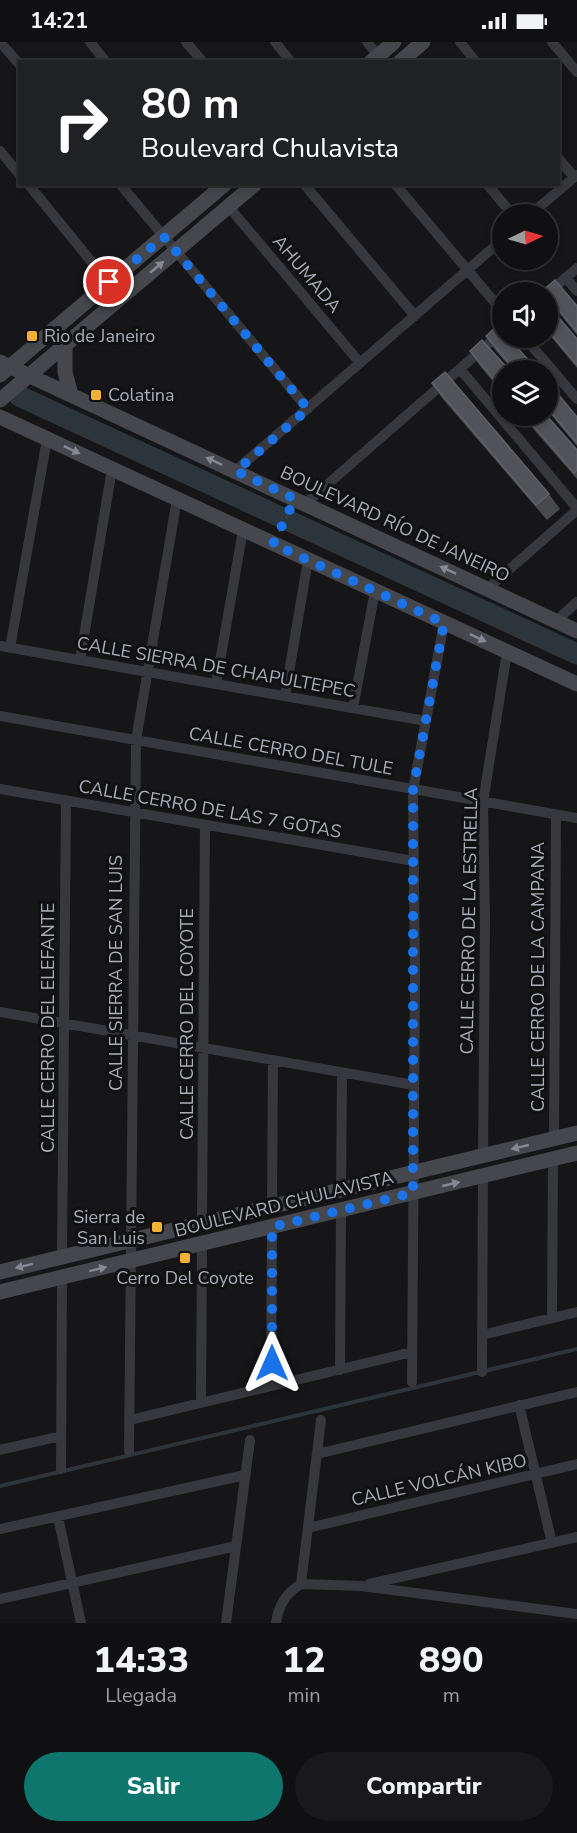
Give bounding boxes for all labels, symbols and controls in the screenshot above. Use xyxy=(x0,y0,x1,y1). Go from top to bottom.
text: 14:21 xyxy=(30,6,88,36)
text: 80 m xyxy=(141,76,240,133)
icon: right xyxy=(42,84,120,162)
text: Boulevard Chulavista xyxy=(141,130,399,167)
north arrow xyxy=(492,204,558,270)
map controls xyxy=(492,204,558,426)
street label: AHUMADA xyxy=(267,230,347,318)
pin xyxy=(83,256,134,307)
one-way arrow xyxy=(149,261,164,274)
icon: arrive xyxy=(92,265,125,298)
button: sound xyxy=(492,282,558,348)
place label: Rio de Janeiro xyxy=(44,324,155,348)
marker: Rio de Janeiro xyxy=(25,329,39,343)
button: layers xyxy=(492,360,558,426)
place label: Colatina xyxy=(108,383,175,407)
marker: Colatina xyxy=(89,388,103,402)
one-way arrow xyxy=(64,446,81,455)
one-way arrow xyxy=(206,457,223,466)
street label: BOULEVARD RÍO DE JANEIRO xyxy=(276,460,514,588)
one-way arrow xyxy=(439,566,456,575)
street label: CALLE SIERRA DE CHAPULTEPEC xyxy=(75,631,357,703)
one-way arrow xyxy=(469,634,486,643)
street label: CALLE CERRO DEL TULE xyxy=(187,721,395,781)
street label: CALLE CERRO DE LAS 7 GOTAS xyxy=(77,774,343,844)
street label: CALLE CERRO DE LA ESTRELLA xyxy=(455,787,483,1055)
street label: CALLE CERRO DE LA CAMPANA xyxy=(526,842,550,1112)
street label: CALLE SIERRA DE SAN LUIS xyxy=(104,855,128,1091)
street label: CALLE CERRO DEL ELEFANTE xyxy=(36,903,60,1153)
street label: CALLE CERRO DEL COYOTE xyxy=(175,908,199,1140)
one-way arrow xyxy=(511,1143,529,1153)
street label: BOULEVARD CHULAVISTA xyxy=(172,1165,396,1243)
one-way arrow xyxy=(441,1178,460,1188)
place label: Sierra de San Luis xyxy=(73,1205,145,1250)
marker: Sierra de San Luis xyxy=(150,1220,164,1234)
marker: Cerro Del Coyote xyxy=(178,1251,192,1265)
one-way arrow xyxy=(15,1261,33,1271)
one-way arrow xyxy=(88,1263,107,1273)
place label: Cerro Del Coyote xyxy=(116,1266,254,1290)
position arrow xyxy=(240,1331,304,1395)
street label: CALLE VOLCÁN KIBO xyxy=(349,1448,529,1512)
text: 14:33 xyxy=(93,1636,189,1685)
text: 12 xyxy=(282,1636,326,1685)
text: 890 xyxy=(419,1636,484,1685)
text: Llegada xyxy=(105,1682,177,1709)
text: min xyxy=(287,1682,321,1709)
text: m xyxy=(443,1682,460,1709)
button: Salir xyxy=(24,1752,283,1821)
button: Compartir xyxy=(295,1752,553,1821)

